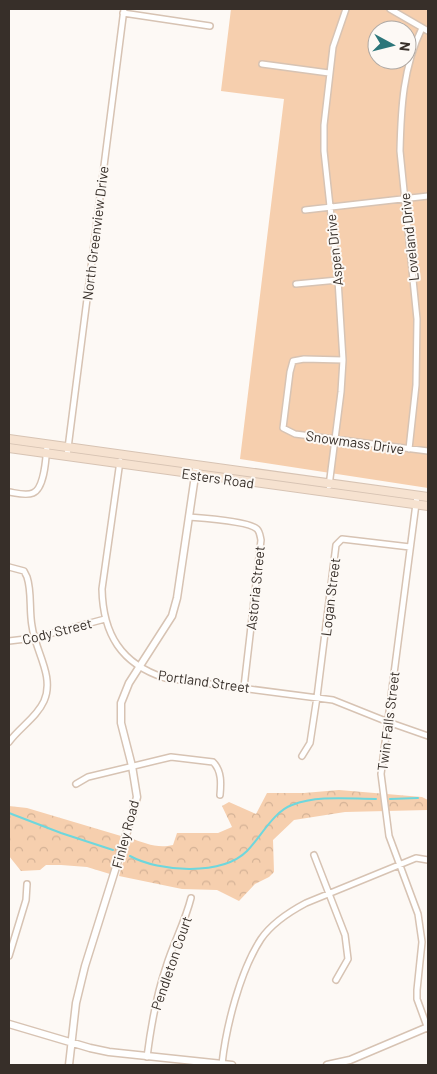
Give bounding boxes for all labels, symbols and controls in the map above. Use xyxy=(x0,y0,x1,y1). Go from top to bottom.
north arrow xyxy=(367,20,417,70)
text: N xyxy=(396,41,414,52)
street label: North Greenview Drive xyxy=(78,165,112,301)
street label: Loveland Drive xyxy=(396,192,422,282)
street label: Aspen Drive xyxy=(322,213,346,287)
street label: Snowmass Drive xyxy=(305,427,405,457)
street label: Esters Road xyxy=(181,464,255,492)
street label: Astoria Street xyxy=(242,545,268,631)
street label: Logan Street xyxy=(317,557,343,637)
street label: Cody Street xyxy=(20,614,94,648)
street label: Portland Street xyxy=(157,666,251,696)
street label: Twin Falls Street xyxy=(373,670,403,772)
street label: Finley Road xyxy=(108,798,142,870)
street label: Pendleton Court xyxy=(147,914,195,1012)

